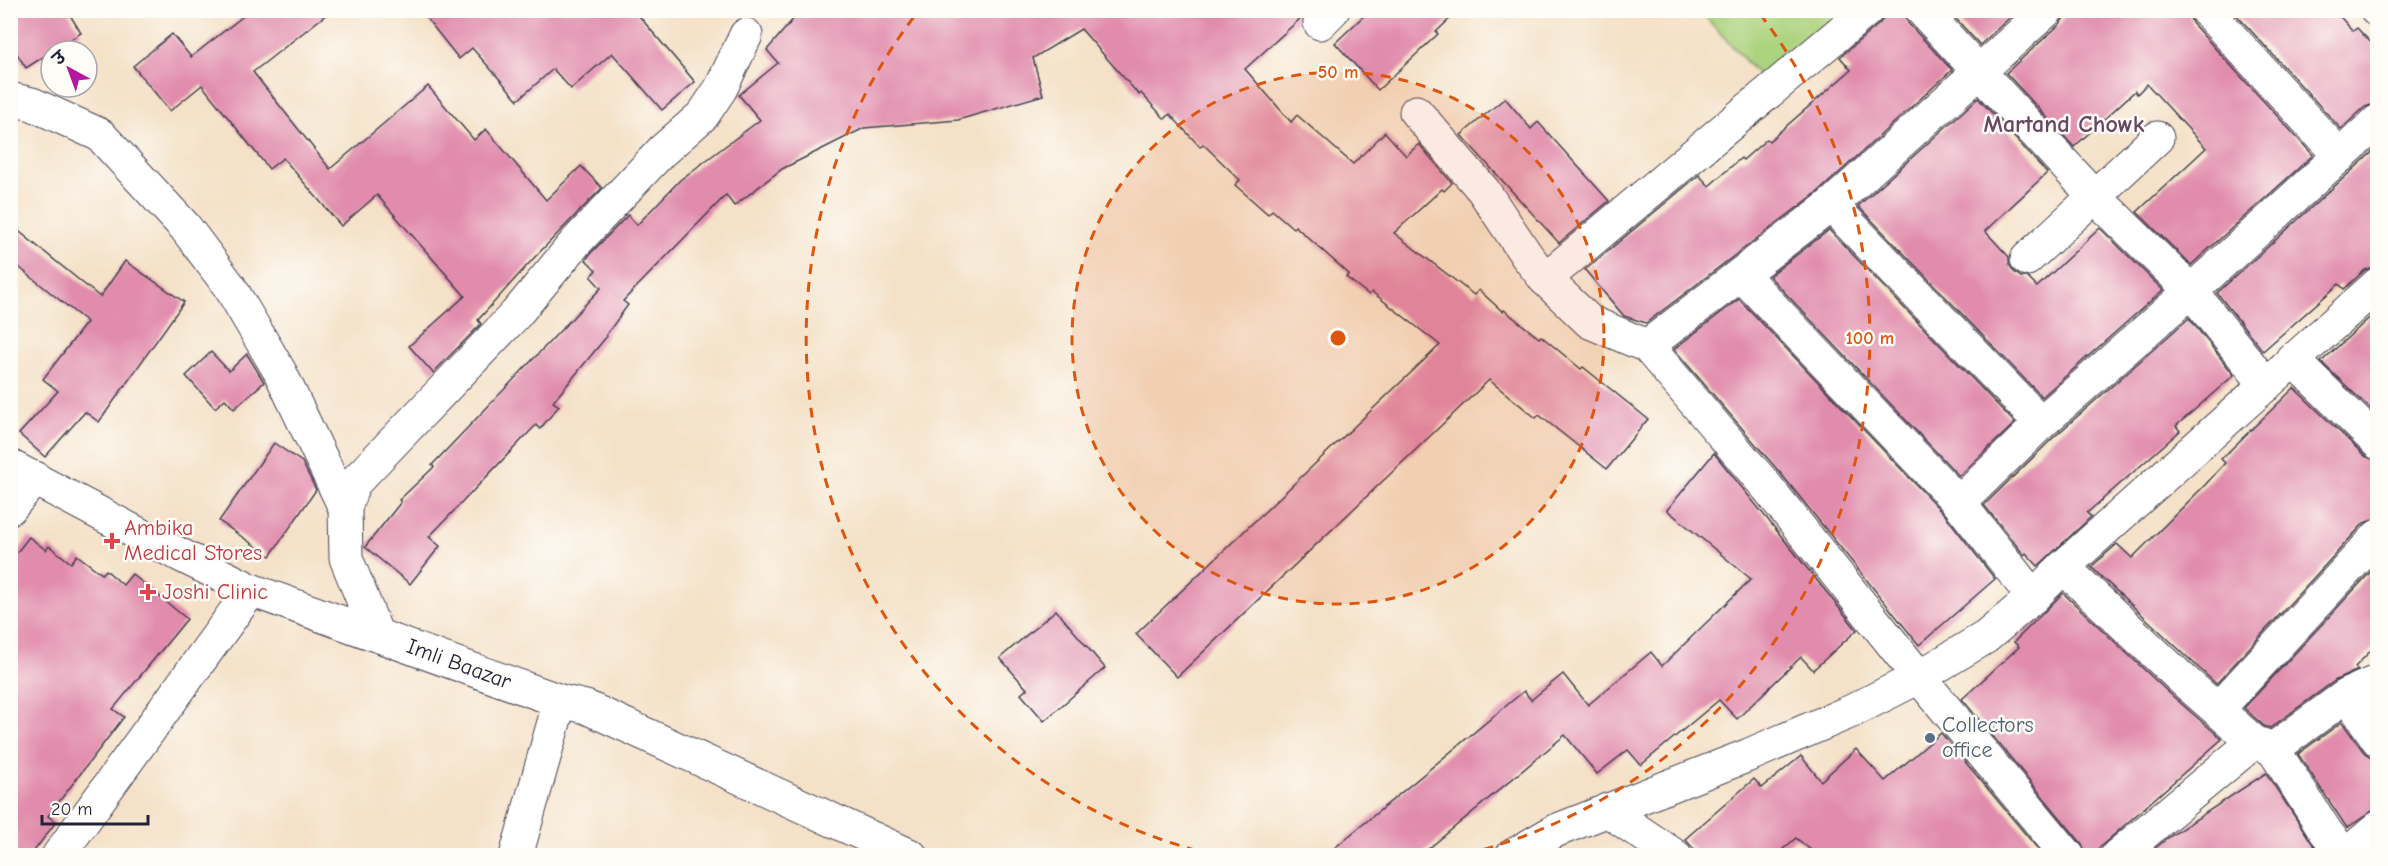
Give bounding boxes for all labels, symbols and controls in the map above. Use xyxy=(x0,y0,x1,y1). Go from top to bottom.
north arrow xyxy=(39,39,99,99)
text: उ xyxy=(48,47,71,70)
text: 50 m xyxy=(1318,62,1358,83)
district label: Martand Chowk xyxy=(1984,110,2145,138)
centre of rings xyxy=(1328,328,1348,348)
text: 100 m xyxy=(1846,328,1894,349)
place label: Ambika Medical Stores xyxy=(124,515,262,566)
marker: Ambika Medical Stores xyxy=(105,534,119,548)
place label: Joshi Clinic xyxy=(162,579,268,605)
marker: Joshi Clinic xyxy=(139,583,157,601)
street label: Imli Baazar xyxy=(403,633,515,695)
place label: Collectors office xyxy=(1942,712,2034,763)
marker: Collectors office xyxy=(1923,731,1937,745)
scale bar xyxy=(42,788,148,826)
text: 20 m xyxy=(51,799,92,820)

